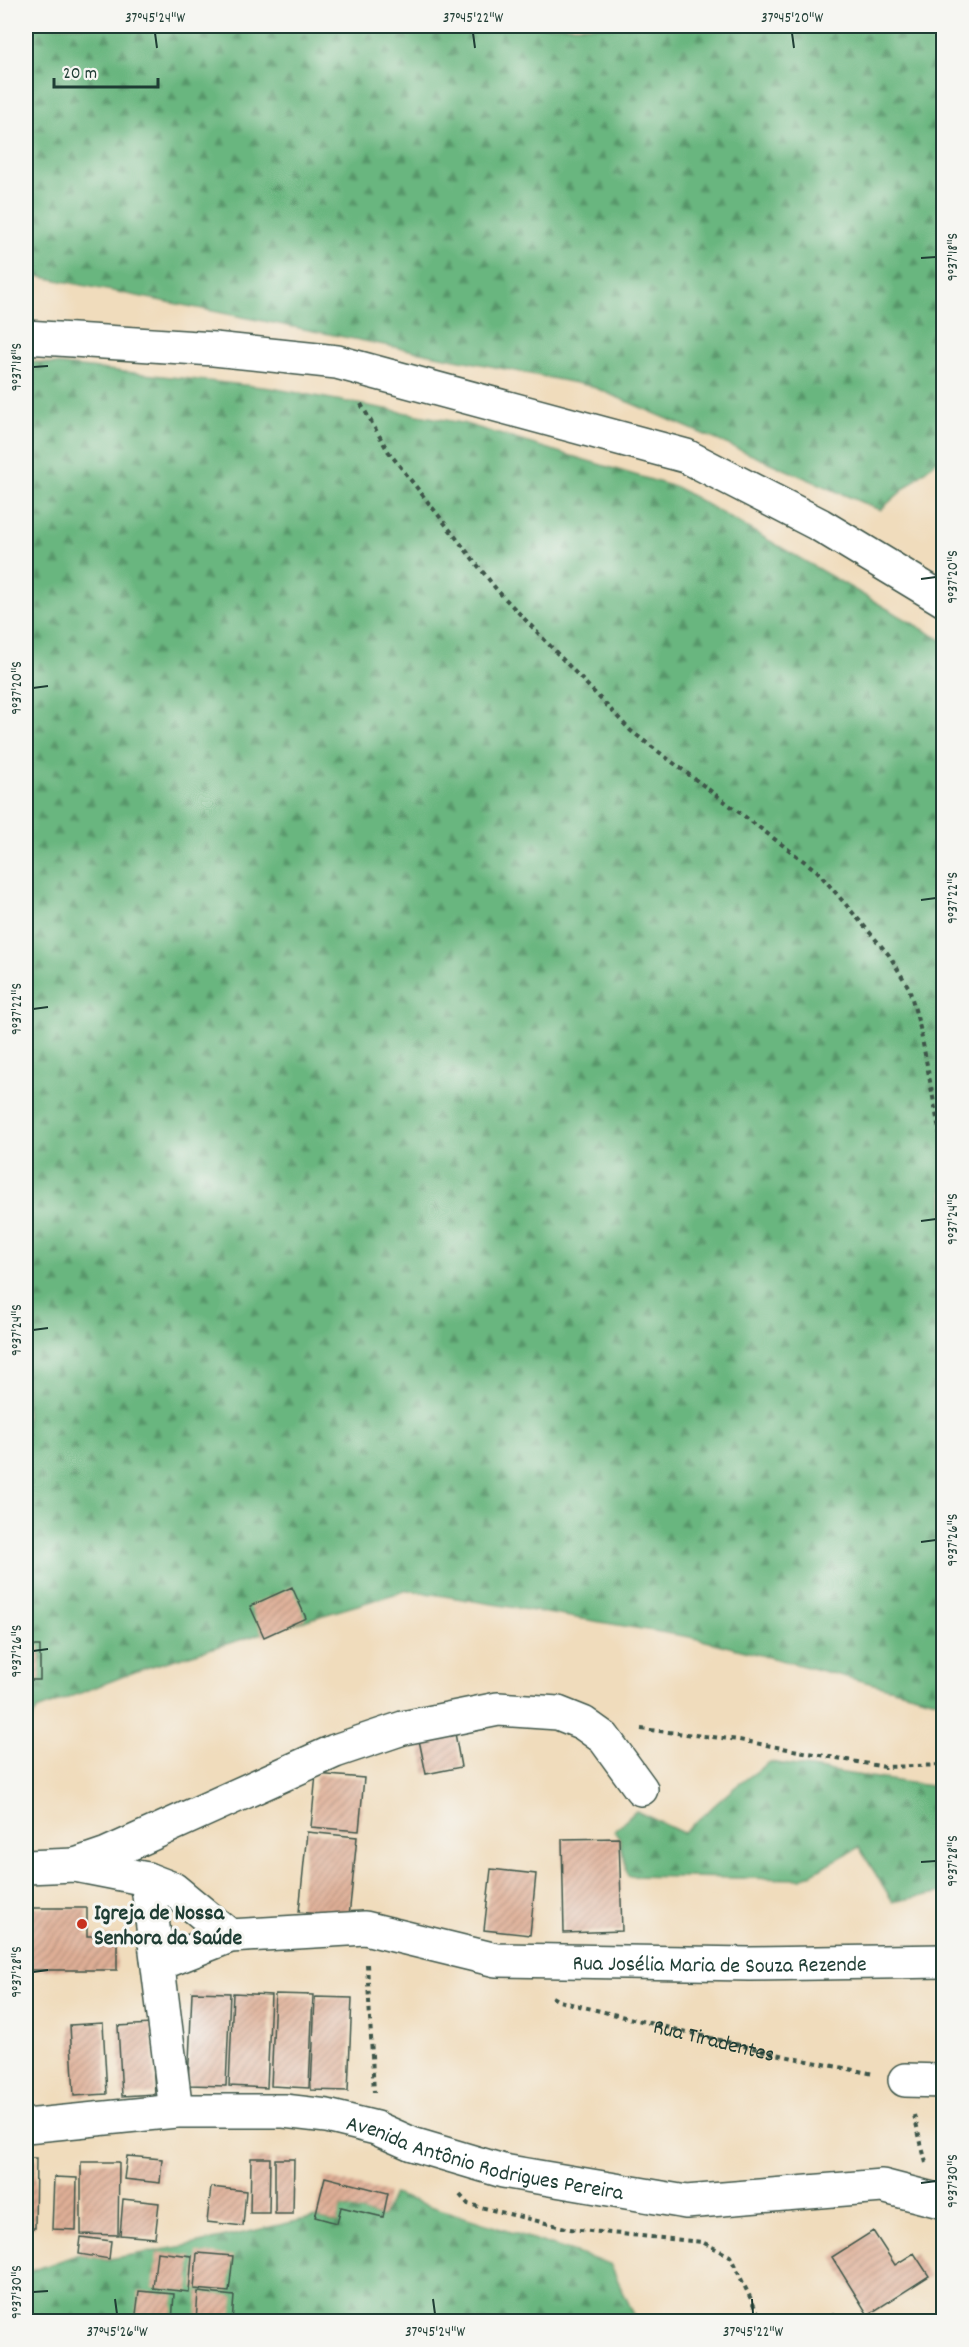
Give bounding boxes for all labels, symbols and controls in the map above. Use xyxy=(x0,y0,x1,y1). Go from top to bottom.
text: 37°45'24"W xyxy=(125,8,185,30)
text: 37°45'22"W xyxy=(443,8,504,30)
text: 37°45'20"W xyxy=(761,8,823,30)
scale bar xyxy=(54,51,158,89)
text: 20 m xyxy=(63,62,97,87)
text: 9°37'18"S xyxy=(943,233,965,281)
text: 9°37'18"S xyxy=(7,343,29,391)
text: 9°37'20"S xyxy=(943,550,965,604)
text: 9°37'20"S xyxy=(7,661,29,715)
text: 9°37'22"S xyxy=(943,872,965,924)
text: 9°37'22"S xyxy=(7,983,29,1035)
text: 9°37'24"S xyxy=(943,1193,965,1245)
text: 9°37'24"S xyxy=(7,1304,29,1356)
text: 9°37'26"S xyxy=(943,1514,965,1566)
text: 9°37'26"S xyxy=(7,1625,29,1677)
text: 9°37'28"S xyxy=(943,1835,965,1887)
place label: Igreja de Nossa Senhora da Saúde xyxy=(94,1899,242,1955)
marker: Igreja de Nossa Senhora da Saúde xyxy=(75,1917,89,1931)
text: 9°37'28"S xyxy=(7,1946,29,1998)
street label: Rua Josélia Maria de Souza Rezende xyxy=(572,1949,867,1983)
street label: Rua Tiradentes xyxy=(650,2012,778,2072)
street label: Avenida Antônio Rodrigues Pereira xyxy=(343,2109,626,2210)
text: 9°37'30"S xyxy=(943,2154,965,2208)
text: 9°37'30"S xyxy=(7,2265,29,2319)
text: 37°45'26"W xyxy=(86,2322,148,2344)
text: 37°45'24"W xyxy=(405,2322,465,2344)
text: 37°45'22"W xyxy=(723,2322,784,2344)

